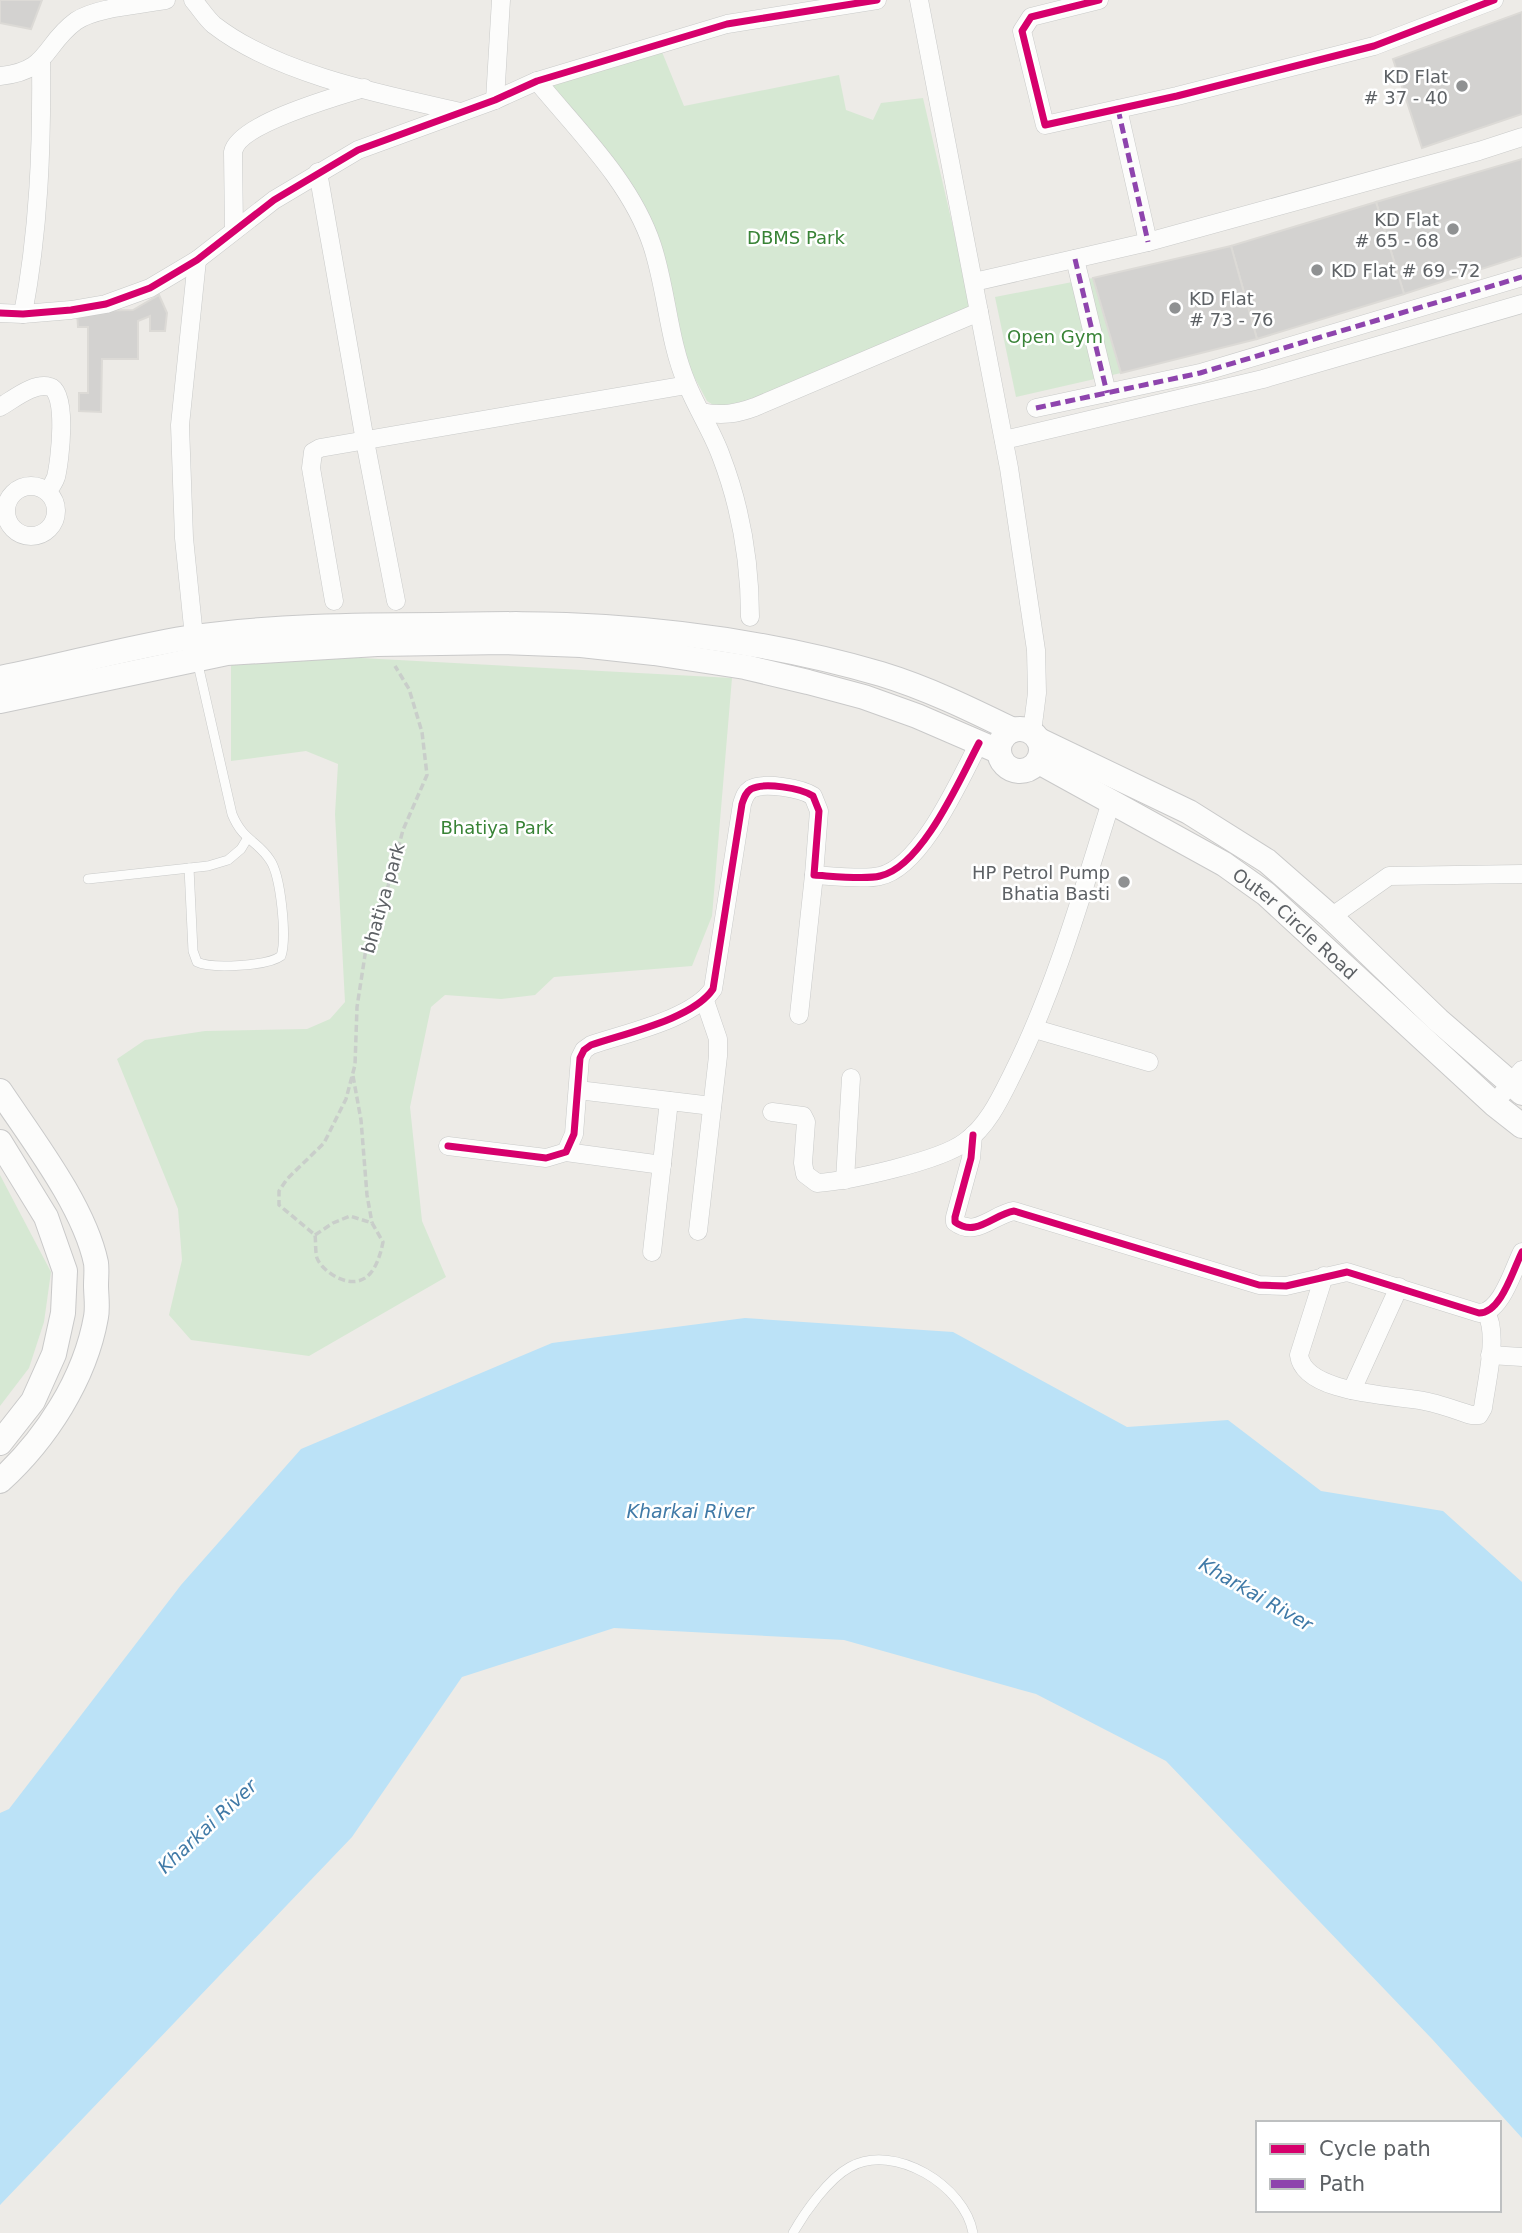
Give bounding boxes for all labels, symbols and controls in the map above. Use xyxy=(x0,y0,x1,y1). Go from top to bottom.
place label: KD Flat # 37 - 40 xyxy=(1363,66,1448,108)
marker: KD Flat # 37 - 40 xyxy=(1454,78,1470,94)
place label: KD Flat # 65 - 68 xyxy=(1354,209,1439,251)
marker: KD Flat # 65 - 68 xyxy=(1445,221,1461,237)
park label: DBMS Park xyxy=(747,227,845,248)
place label: KD Flat # 69 -72 xyxy=(1331,260,1480,281)
marker: KD Flat # 69 -72 xyxy=(1309,262,1325,278)
place label: KD Flat # 73 - 76 xyxy=(1189,288,1274,330)
marker: KD Flat # 73 - 76 xyxy=(1167,300,1183,316)
park label: Open Gym xyxy=(1007,326,1103,347)
park label: Bhatiya Park xyxy=(440,817,554,838)
street label: bhatiya park xyxy=(357,840,409,955)
place label: HP Petrol Pump Bhatia Basti xyxy=(972,862,1110,904)
street label: Outer Circle Road xyxy=(1229,863,1362,983)
marker: HP Petrol Pump Bhatia Basti xyxy=(1116,874,1132,890)
water label: Kharkai River xyxy=(626,1500,755,1522)
water label: Kharkai River xyxy=(1195,1553,1318,1636)
water label: Kharkai River xyxy=(153,1774,262,1877)
legend xyxy=(1256,2121,1501,2212)
text: Cycle path xyxy=(1319,2137,1431,2161)
text: Path xyxy=(1319,2172,1365,2196)

